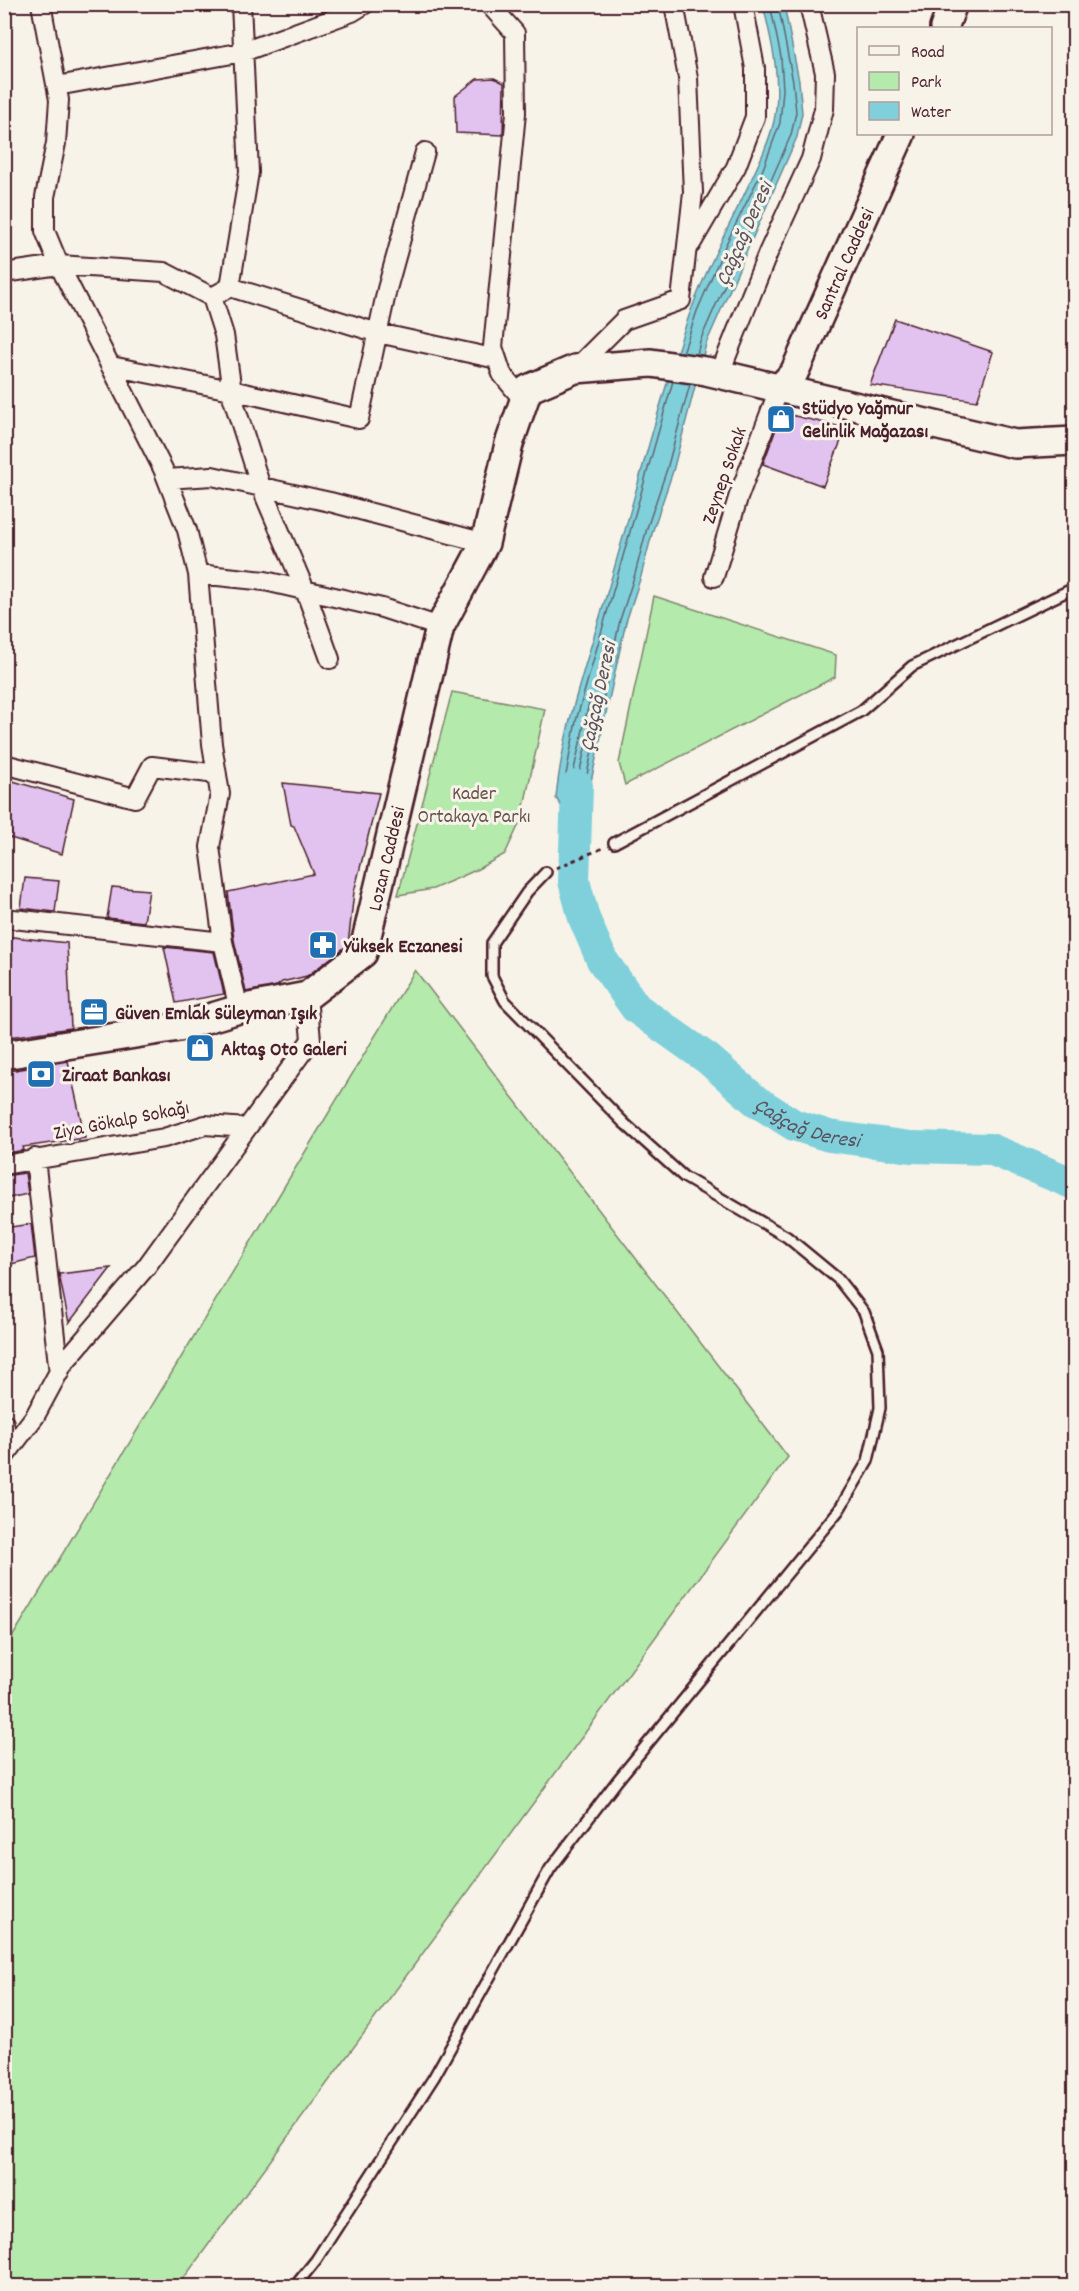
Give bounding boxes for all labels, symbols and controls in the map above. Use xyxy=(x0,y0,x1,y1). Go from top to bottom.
legend xyxy=(857,27,1052,135)
text: Road xyxy=(911,41,945,66)
text: Park xyxy=(911,71,942,96)
text: Water xyxy=(911,101,951,126)
water label: Çağçağ Deresi xyxy=(709,175,783,291)
street label: Santral Caddesi xyxy=(809,204,883,325)
place label: Stüdyo Yağmur Gelinlik Mağazası xyxy=(802,396,928,447)
shop icon: Stüdyo Yağmur Gelinlik Mağazası xyxy=(765,403,797,435)
street label: Zeynep Sokak xyxy=(696,424,756,528)
water label: Çağçağ Deresi xyxy=(574,636,627,754)
park label: Kader Ortakaya Parkı xyxy=(417,781,531,832)
street label: Lozan Caddesi xyxy=(362,803,414,914)
pharmacy icon: Yüksek Eczanesi xyxy=(307,929,339,961)
place label: Yüksek Eczanesi xyxy=(343,934,463,962)
office icon: Güven Emlak Süleyman Işık xyxy=(78,996,110,1028)
place label: Güven Emlak Süleyman Işık xyxy=(115,1001,317,1029)
shop icon: Aktaş Oto Galeri xyxy=(184,1032,216,1064)
place label: Aktaş Oto Galeri xyxy=(221,1037,347,1065)
bank icon: Ziraat Bankası xyxy=(25,1058,57,1090)
place label: Ziraat Bankası xyxy=(62,1063,171,1091)
water label: Çağçağ Deresi xyxy=(748,1092,864,1158)
street label: Ziya Gökalp Sokağı xyxy=(51,1095,192,1149)

